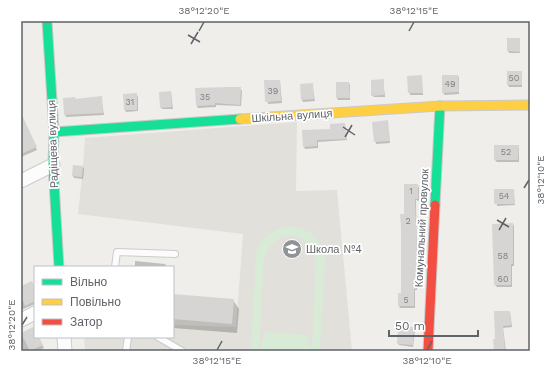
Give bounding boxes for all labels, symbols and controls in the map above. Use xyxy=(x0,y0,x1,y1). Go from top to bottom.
text: 38°12'20"E xyxy=(178,5,230,16)
text: 38°12'15"E xyxy=(390,5,438,16)
house number: 50 xyxy=(509,73,520,83)
house number: 49 xyxy=(444,79,456,89)
house number: 39 xyxy=(268,86,278,96)
house number: 35 xyxy=(200,92,210,102)
house number: 31 xyxy=(126,97,134,107)
street label: Радіщева вулиця xyxy=(45,100,61,188)
street label: Шкільна вулиця xyxy=(251,107,333,125)
house number: 52 xyxy=(501,147,511,157)
text: 38°12'10"E xyxy=(535,155,546,205)
street label: Комунальний провулок xyxy=(412,168,432,288)
house number: 1 xyxy=(409,186,413,196)
house number: 54 xyxy=(499,191,510,201)
house number: 2 xyxy=(405,216,411,226)
school or university icon: Школа №4 xyxy=(281,238,303,260)
place label: Школа №4 xyxy=(306,243,362,256)
house number: 58 xyxy=(498,251,508,261)
legend xyxy=(34,266,174,338)
house number: 60 xyxy=(497,274,509,284)
text: Вільно xyxy=(70,275,108,289)
text: Повільно xyxy=(70,295,121,309)
house number: 5 xyxy=(403,295,409,305)
text: 38°12'20"E xyxy=(6,299,17,351)
scale bar xyxy=(389,312,478,338)
text: Затор xyxy=(70,315,103,329)
text: 50 m xyxy=(395,319,425,333)
text: 38°12'15"E xyxy=(193,355,241,366)
text: 38°12'10"E xyxy=(402,355,452,366)

